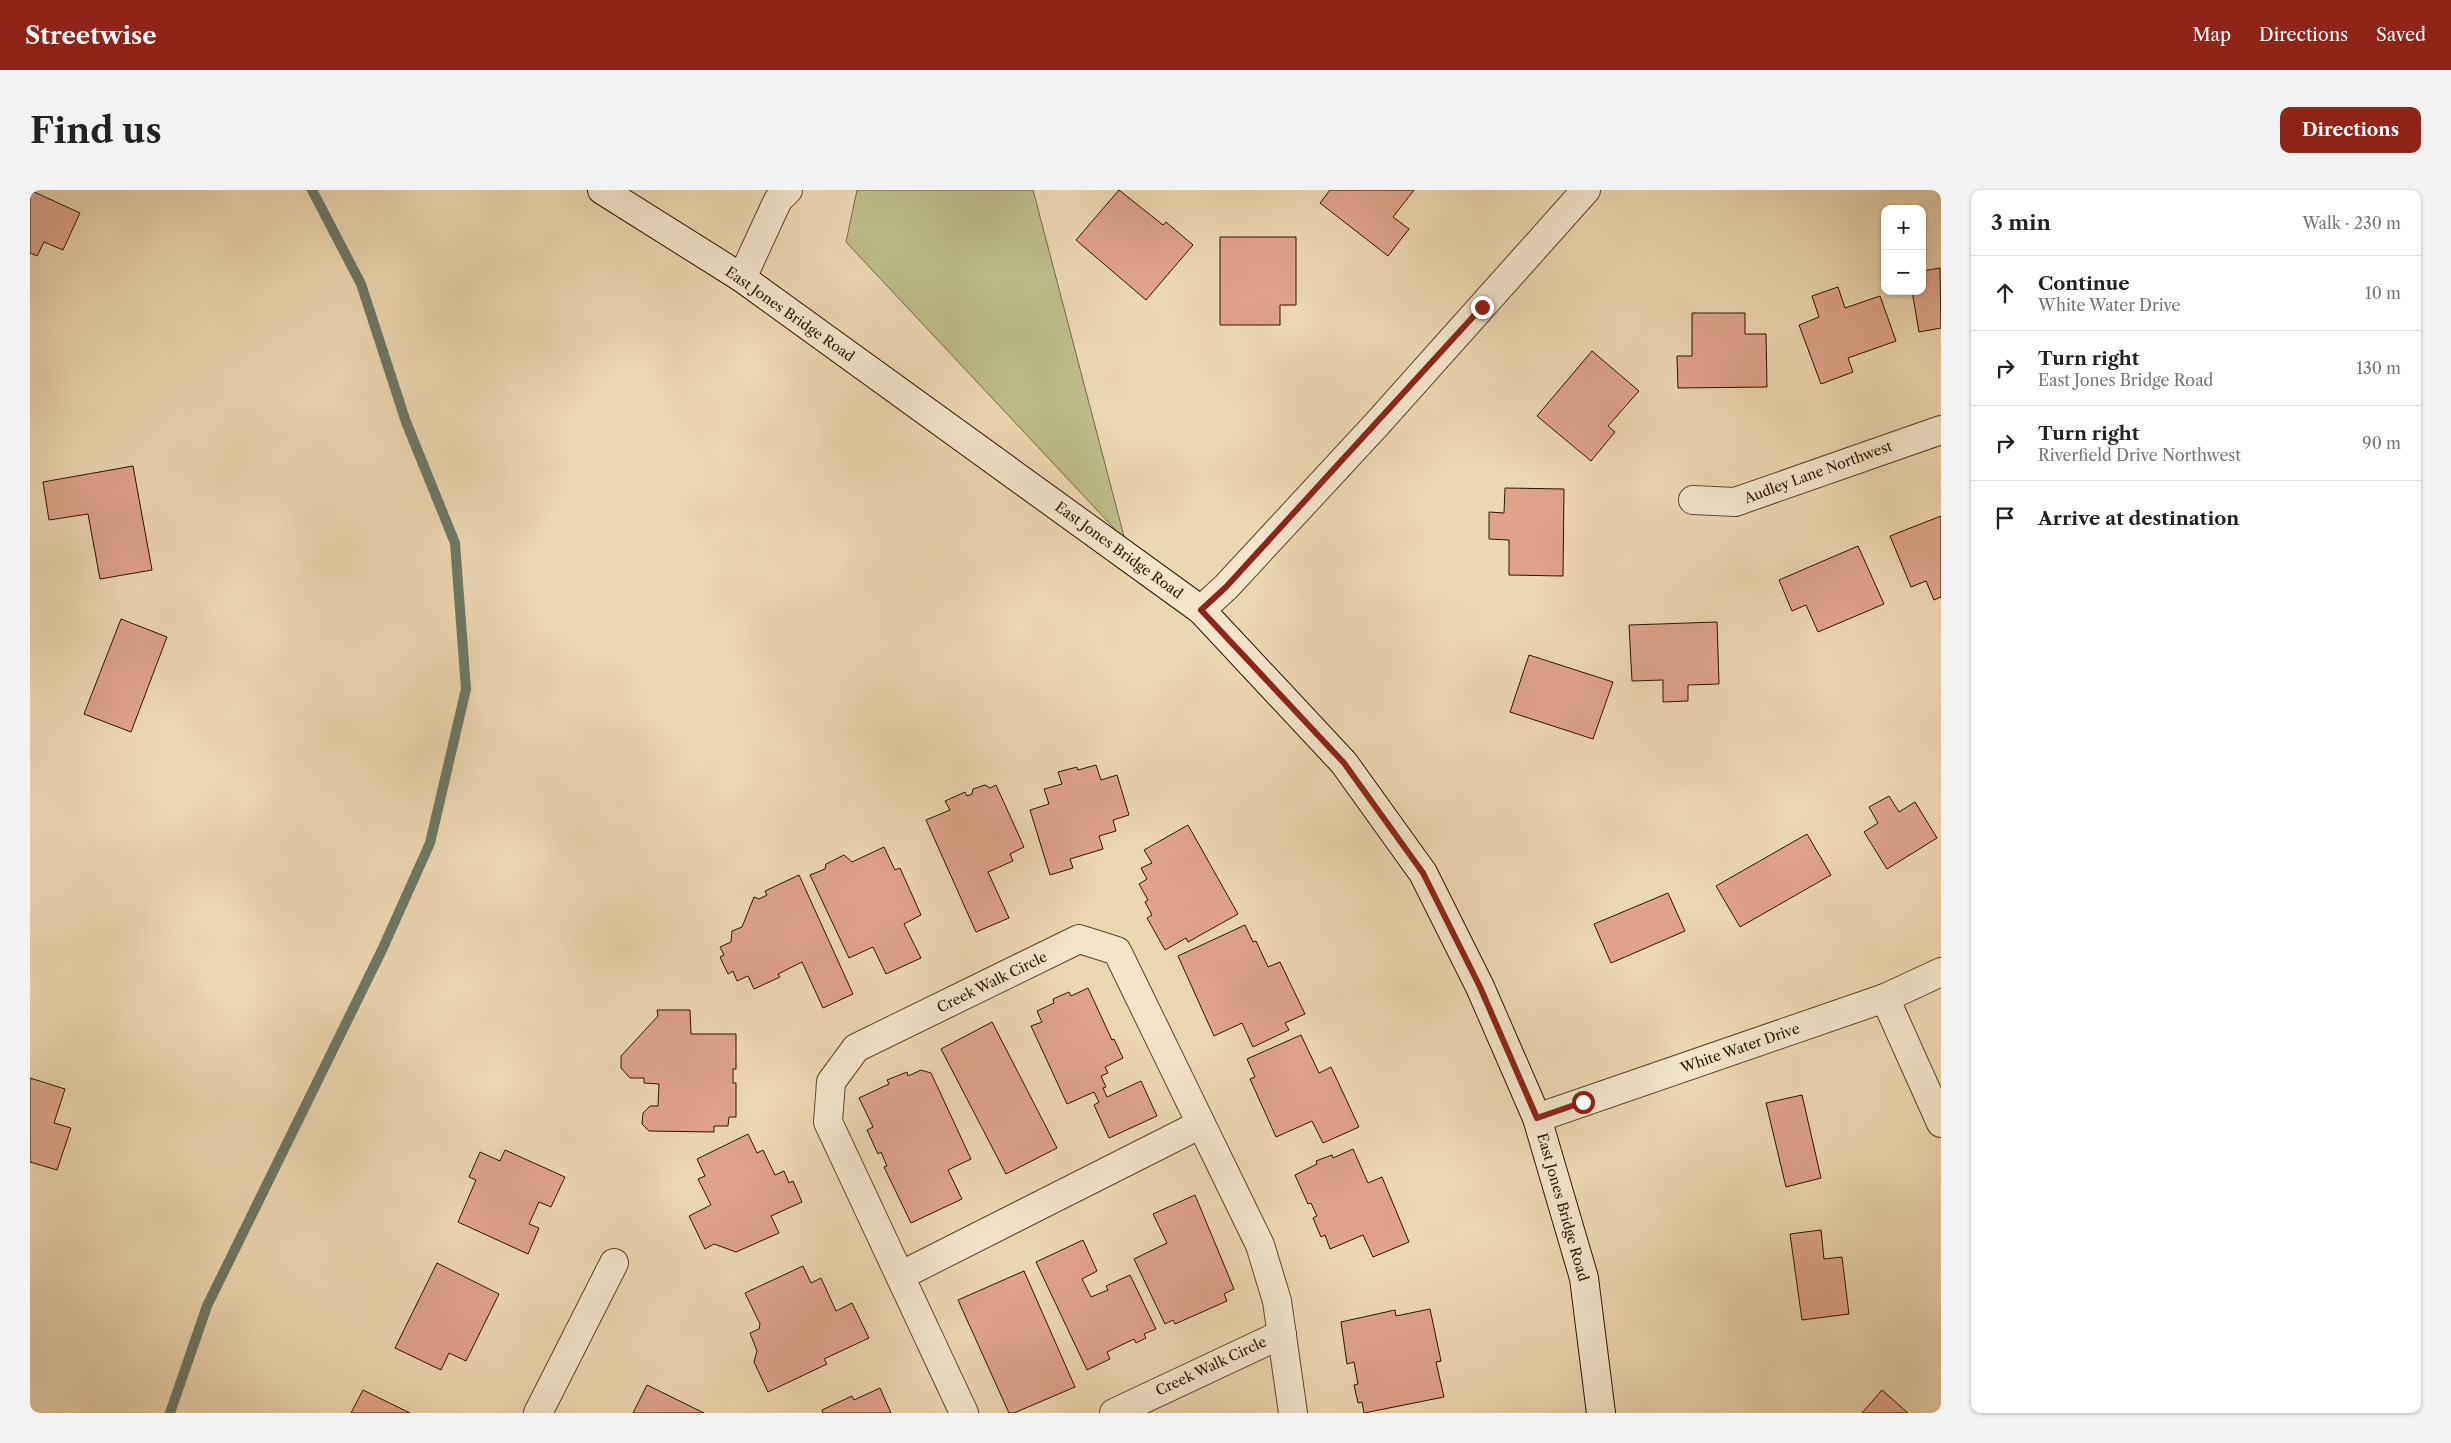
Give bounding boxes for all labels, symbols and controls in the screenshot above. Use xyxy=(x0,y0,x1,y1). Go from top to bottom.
text: Streetwise xyxy=(25,21,157,50)
text: Map xyxy=(2192,24,2231,46)
text: Directions xyxy=(2259,24,2348,46)
text: Saved xyxy=(2376,24,2426,46)
button: Directions xyxy=(2280,107,2421,153)
text: Find us xyxy=(30,109,162,152)
map controls xyxy=(1881,205,1926,295)
button: + xyxy=(1881,205,1926,250)
text: 3 min xyxy=(1991,210,2051,235)
text: Walk · 230 m xyxy=(2302,213,2401,233)
button: − xyxy=(1881,250,1926,295)
street label: East Jones Bridge Road xyxy=(722,263,858,366)
text: Continue xyxy=(2038,272,2130,295)
icon: ahead xyxy=(1991,279,2019,307)
text: 10 m xyxy=(2365,283,2401,303)
text: White Water Drive xyxy=(2038,295,2181,315)
route end xyxy=(1471,296,1494,319)
text: Turn right xyxy=(2038,347,2139,370)
icon: right xyxy=(1991,354,2019,382)
text: 130 m xyxy=(2356,358,2401,378)
text: East Jones Bridge Road xyxy=(2038,370,2213,390)
text: Turn right xyxy=(2038,422,2139,445)
icon: right xyxy=(1991,429,2019,457)
text: 90 m xyxy=(2362,433,2401,453)
street label: Audley Lane Northwest xyxy=(1741,437,1894,507)
text: Riverfield Drive Northwest xyxy=(2038,445,2241,465)
street label: East Jones Bridge Road xyxy=(1052,498,1187,603)
icon: arrive xyxy=(1991,504,2019,532)
text: Arrive at destination xyxy=(2038,507,2239,530)
street label: Creek Walk Circle xyxy=(934,947,1050,1016)
street label: White Water Drive xyxy=(1677,1019,1802,1077)
route start xyxy=(1572,1091,1595,1114)
street label: East Jones Bridge Road xyxy=(1533,1131,1593,1284)
street label: Creek Walk Circle xyxy=(1153,1332,1270,1400)

